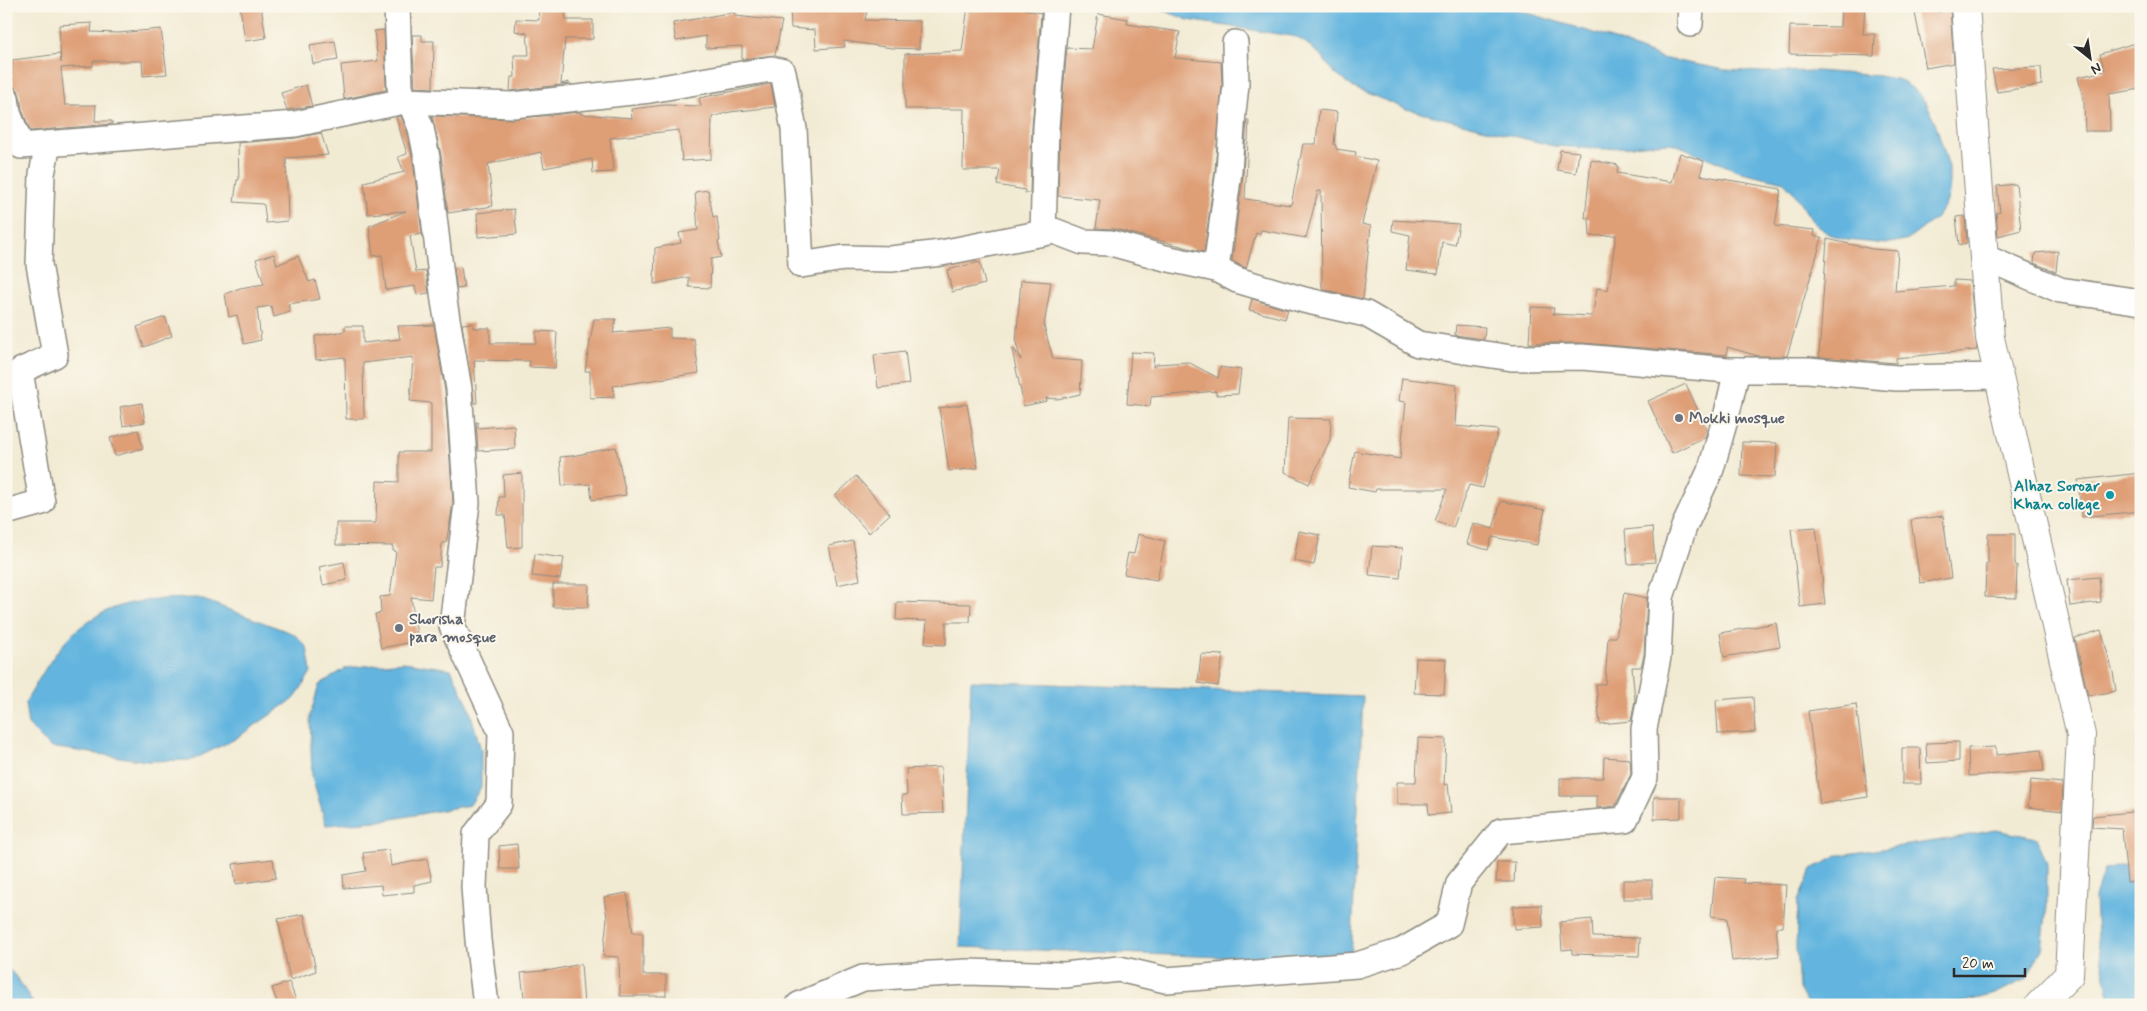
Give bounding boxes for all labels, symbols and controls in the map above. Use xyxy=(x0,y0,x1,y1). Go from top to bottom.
north arrow xyxy=(2064,32,2114,82)
text: N xyxy=(2087,58,2105,79)
place label: Mokki mosque xyxy=(1689,408,1785,429)
marker: Mokki mosque xyxy=(1673,412,1685,424)
place label: Alhaz Soroar Khan college xyxy=(2013,476,2100,516)
marker: Alhaz Soroar Khan college xyxy=(2104,489,2116,501)
place label: Shorisha para mosque xyxy=(409,609,496,648)
marker: Shorisha para mosque xyxy=(393,622,405,634)
scale bar xyxy=(1954,946,2026,978)
text: 20 m xyxy=(1962,954,1994,974)

